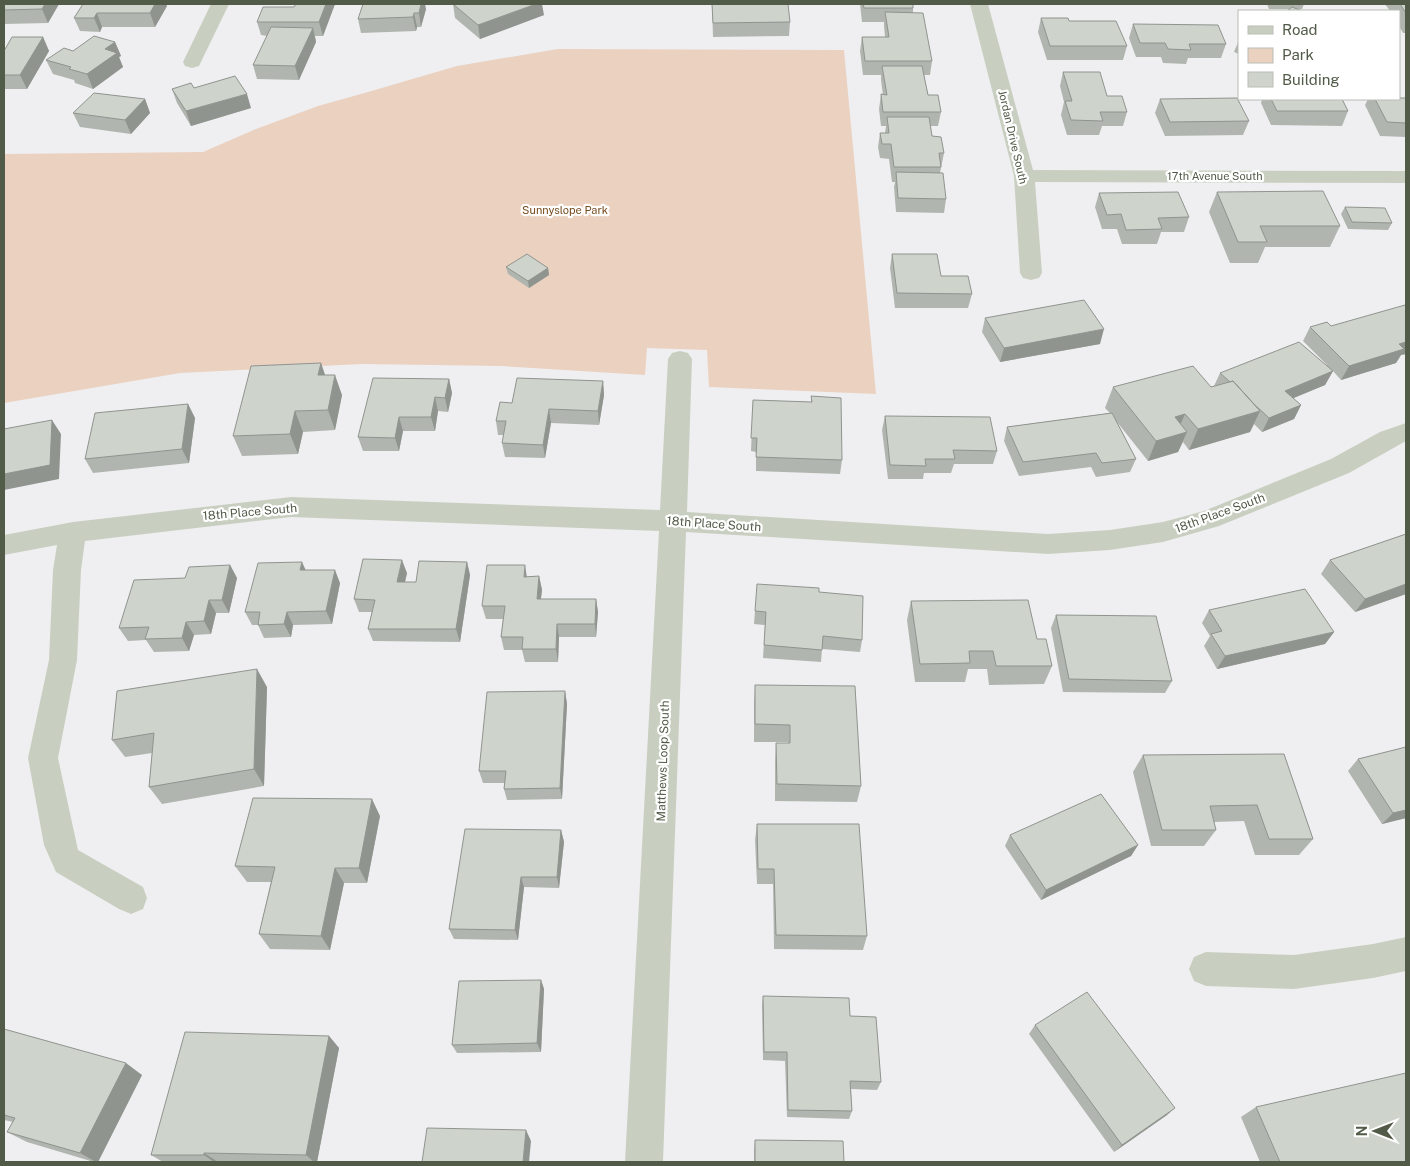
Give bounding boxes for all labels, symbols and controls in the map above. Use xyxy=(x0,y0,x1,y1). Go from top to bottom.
legend xyxy=(1238,10,1400,100)
text: Road xyxy=(1282,21,1318,38)
text: Park xyxy=(1282,46,1314,63)
text: Building xyxy=(1282,71,1340,88)
street label: Jordan Drive South xyxy=(996,89,1030,185)
street label: 17th Avenue South xyxy=(1167,170,1263,182)
park label: Sunnyslope Park xyxy=(522,204,608,216)
street label: 18th Place South xyxy=(1173,490,1267,536)
street label: 18th Place South xyxy=(202,501,298,523)
street label: 18th Place South xyxy=(666,514,762,534)
street label: Matthews Loop South xyxy=(654,700,672,822)
north arrow xyxy=(1350,1106,1400,1156)
text: N xyxy=(1354,1126,1370,1136)

